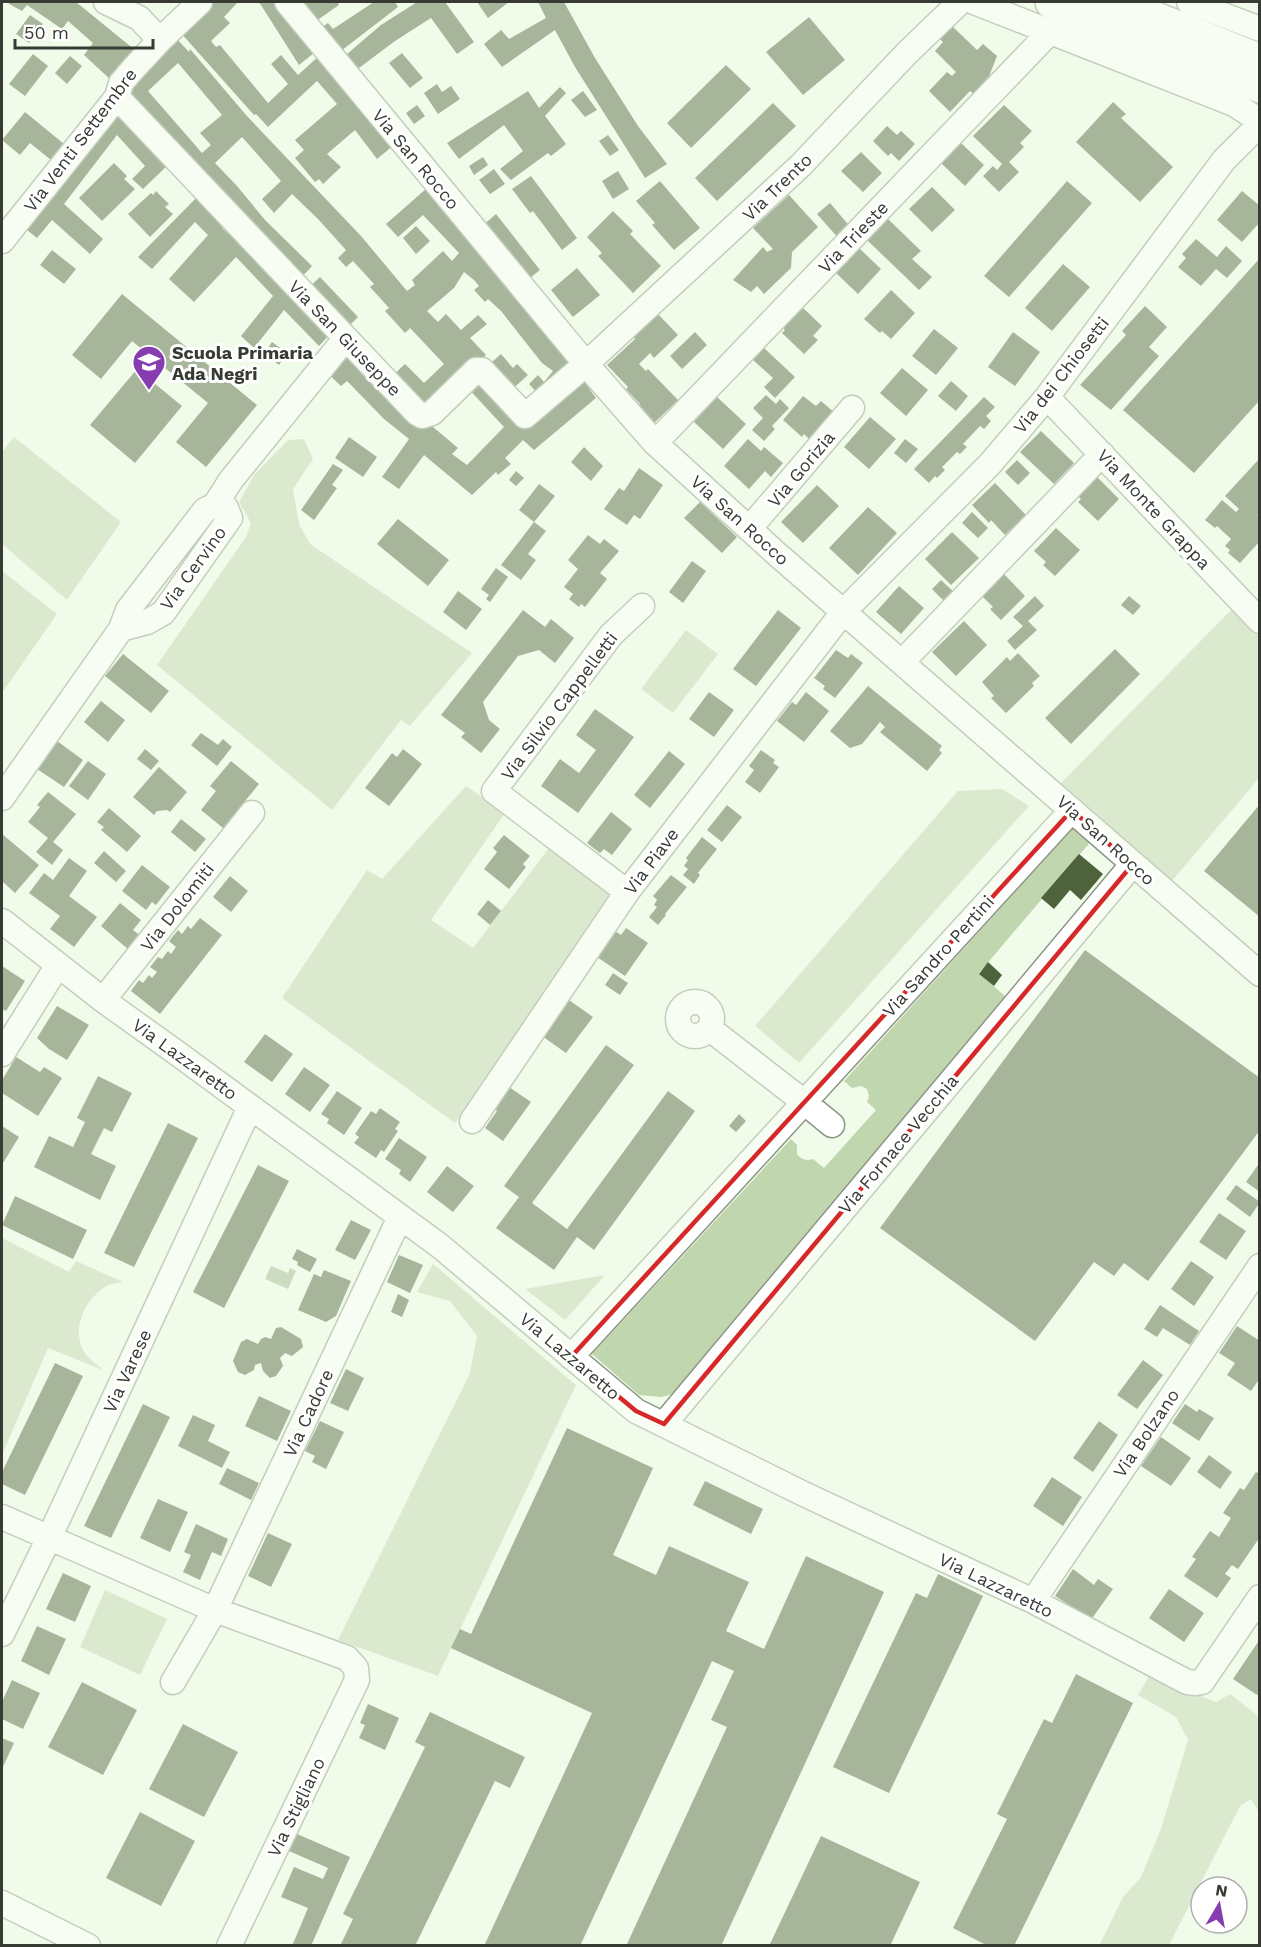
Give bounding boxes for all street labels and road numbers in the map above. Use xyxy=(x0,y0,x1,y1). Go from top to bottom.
street label: Via Venti Settembre xyxy=(19,64,141,216)
street label: Via San Rocco xyxy=(368,105,464,213)
street label: Via Trento xyxy=(738,149,816,225)
street label: Via Trieste xyxy=(814,197,892,277)
street label: Via San Giuseppe xyxy=(284,276,406,400)
street label: Via dei Chiosetti xyxy=(1009,312,1113,438)
street label: Via Gorizia xyxy=(763,427,839,511)
street label: Via Monte Grappa xyxy=(1093,445,1215,573)
street label: Via San Rocco xyxy=(687,471,793,569)
street label: Via Cervino xyxy=(156,522,230,614)
street label: Via Silvio Cappelletti xyxy=(496,628,622,784)
street label: Via San Rocco xyxy=(1053,791,1159,889)
street label: Via Piave xyxy=(619,824,683,898)
street label: Via Dolomiti xyxy=(136,858,218,956)
street label: Via Sandro Pertini xyxy=(878,891,998,1021)
street label: Via Lazzaretto xyxy=(128,1014,242,1104)
street label: Via Fornace Vecchia xyxy=(834,1070,962,1218)
street label: Via Lazzaretto xyxy=(516,1308,624,1404)
street label: Via Varese xyxy=(98,1326,156,1416)
street label: Via Cadore xyxy=(279,1366,337,1460)
street label: Via Bolzano xyxy=(1109,1385,1183,1481)
street label: Via Lazzaretto xyxy=(935,1548,1057,1622)
street label: Via Stigliano xyxy=(263,1754,329,1860)

